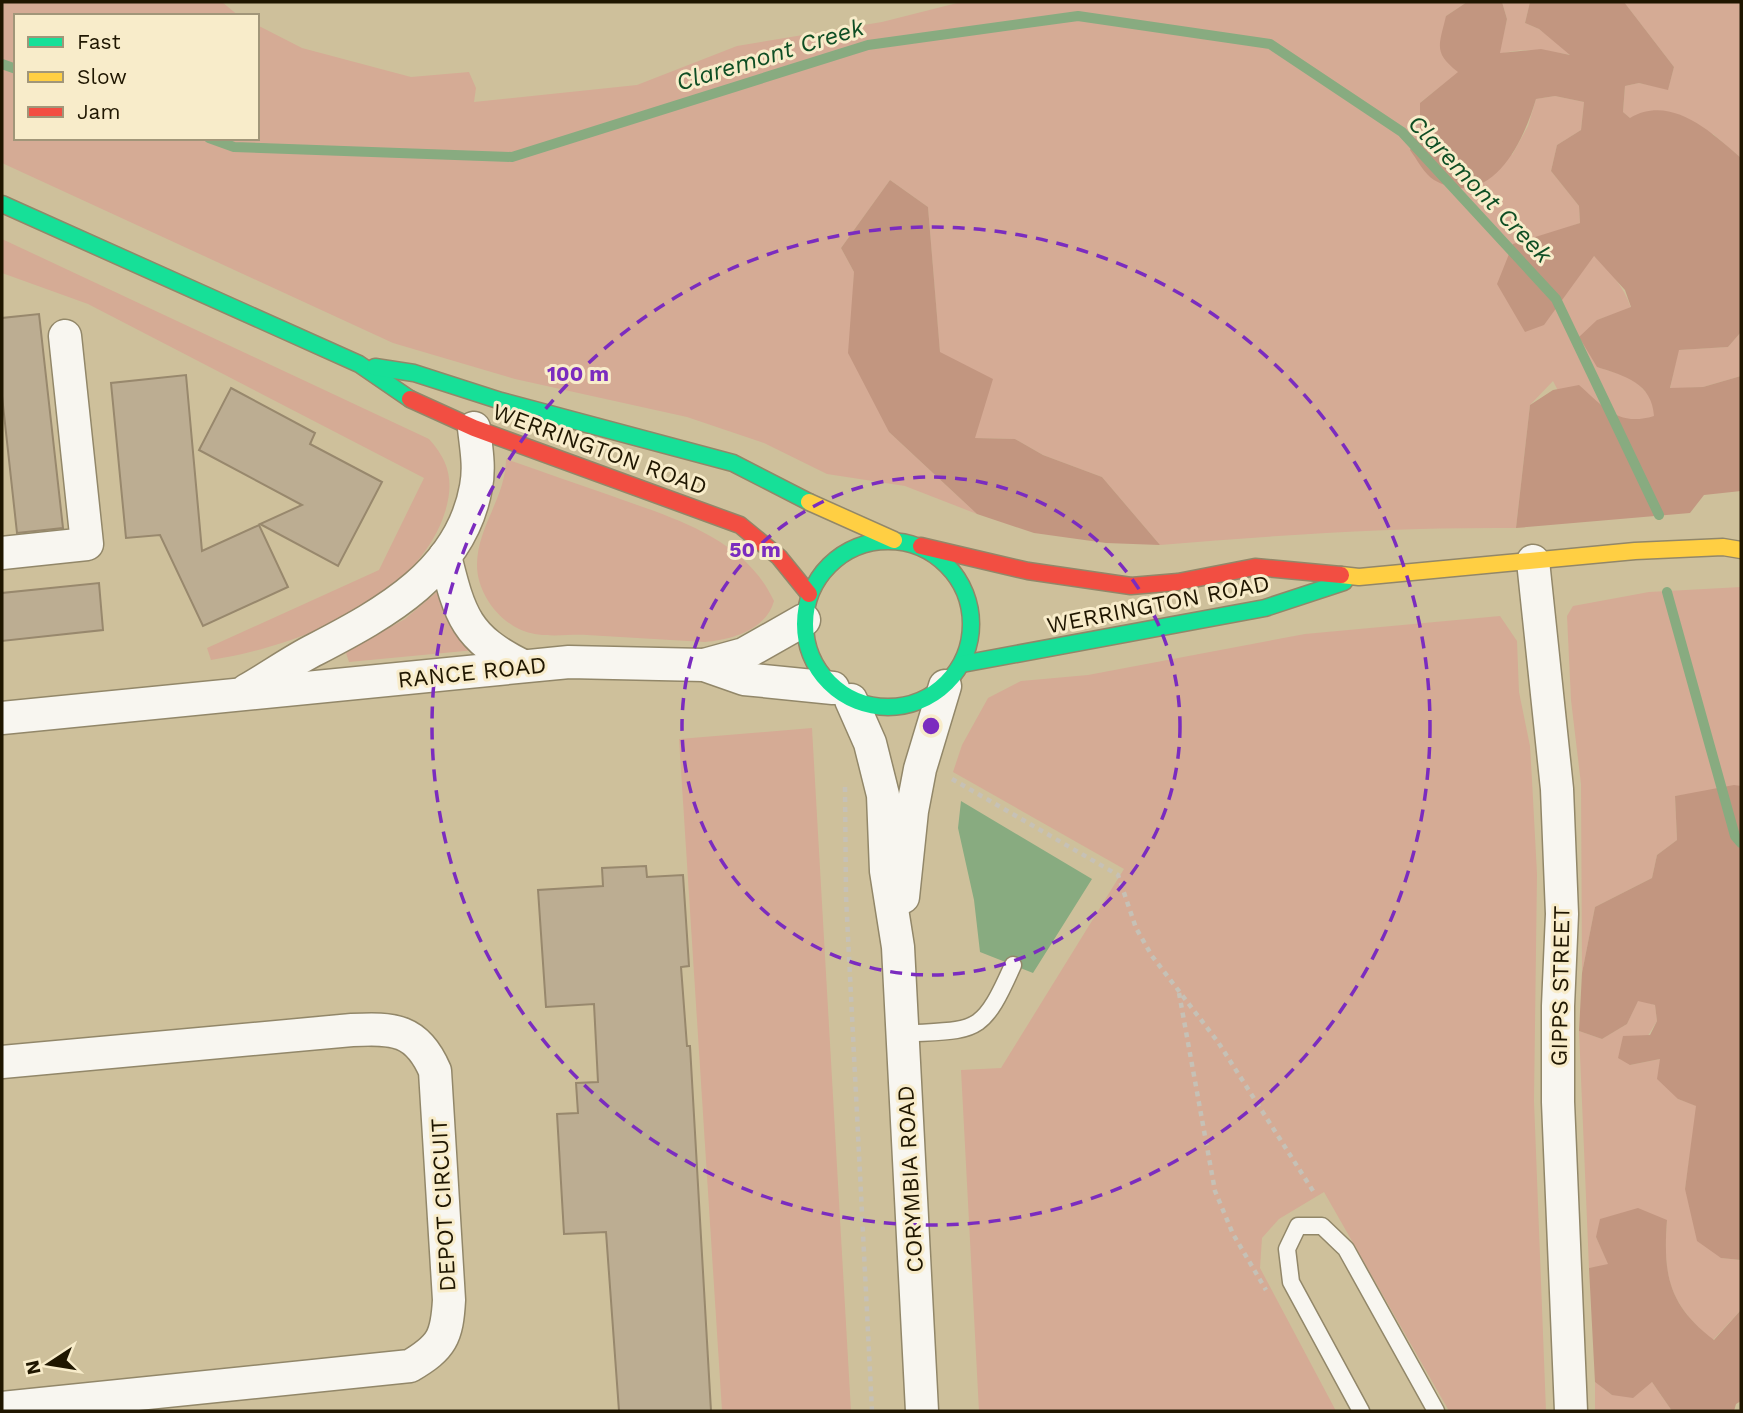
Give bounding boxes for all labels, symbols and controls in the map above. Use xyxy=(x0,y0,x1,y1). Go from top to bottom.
water label: Claremont Creek xyxy=(673,13,868,97)
legend xyxy=(14,14,259,140)
text: Fast xyxy=(77,29,121,54)
text: Slow xyxy=(77,64,127,89)
text: Jam xyxy=(77,99,120,124)
water label: Claremont Creek xyxy=(1402,109,1558,269)
text: 100 m xyxy=(547,361,609,386)
street label: WERRINGTON ROAD xyxy=(489,398,711,501)
text: 50 m xyxy=(729,537,781,562)
street label: WERRINGTON ROAD xyxy=(1044,570,1272,639)
street label: RANCE ROAD xyxy=(396,651,548,694)
centre of rings xyxy=(919,714,943,738)
street label: GIPPS STREET xyxy=(1546,905,1575,1067)
street label: CORYMBIA ROAD xyxy=(892,1085,929,1273)
street label: DEPOT CIRCUIT xyxy=(425,1117,462,1292)
north arrow xyxy=(14,1329,84,1399)
text: N xyxy=(20,1358,46,1377)

